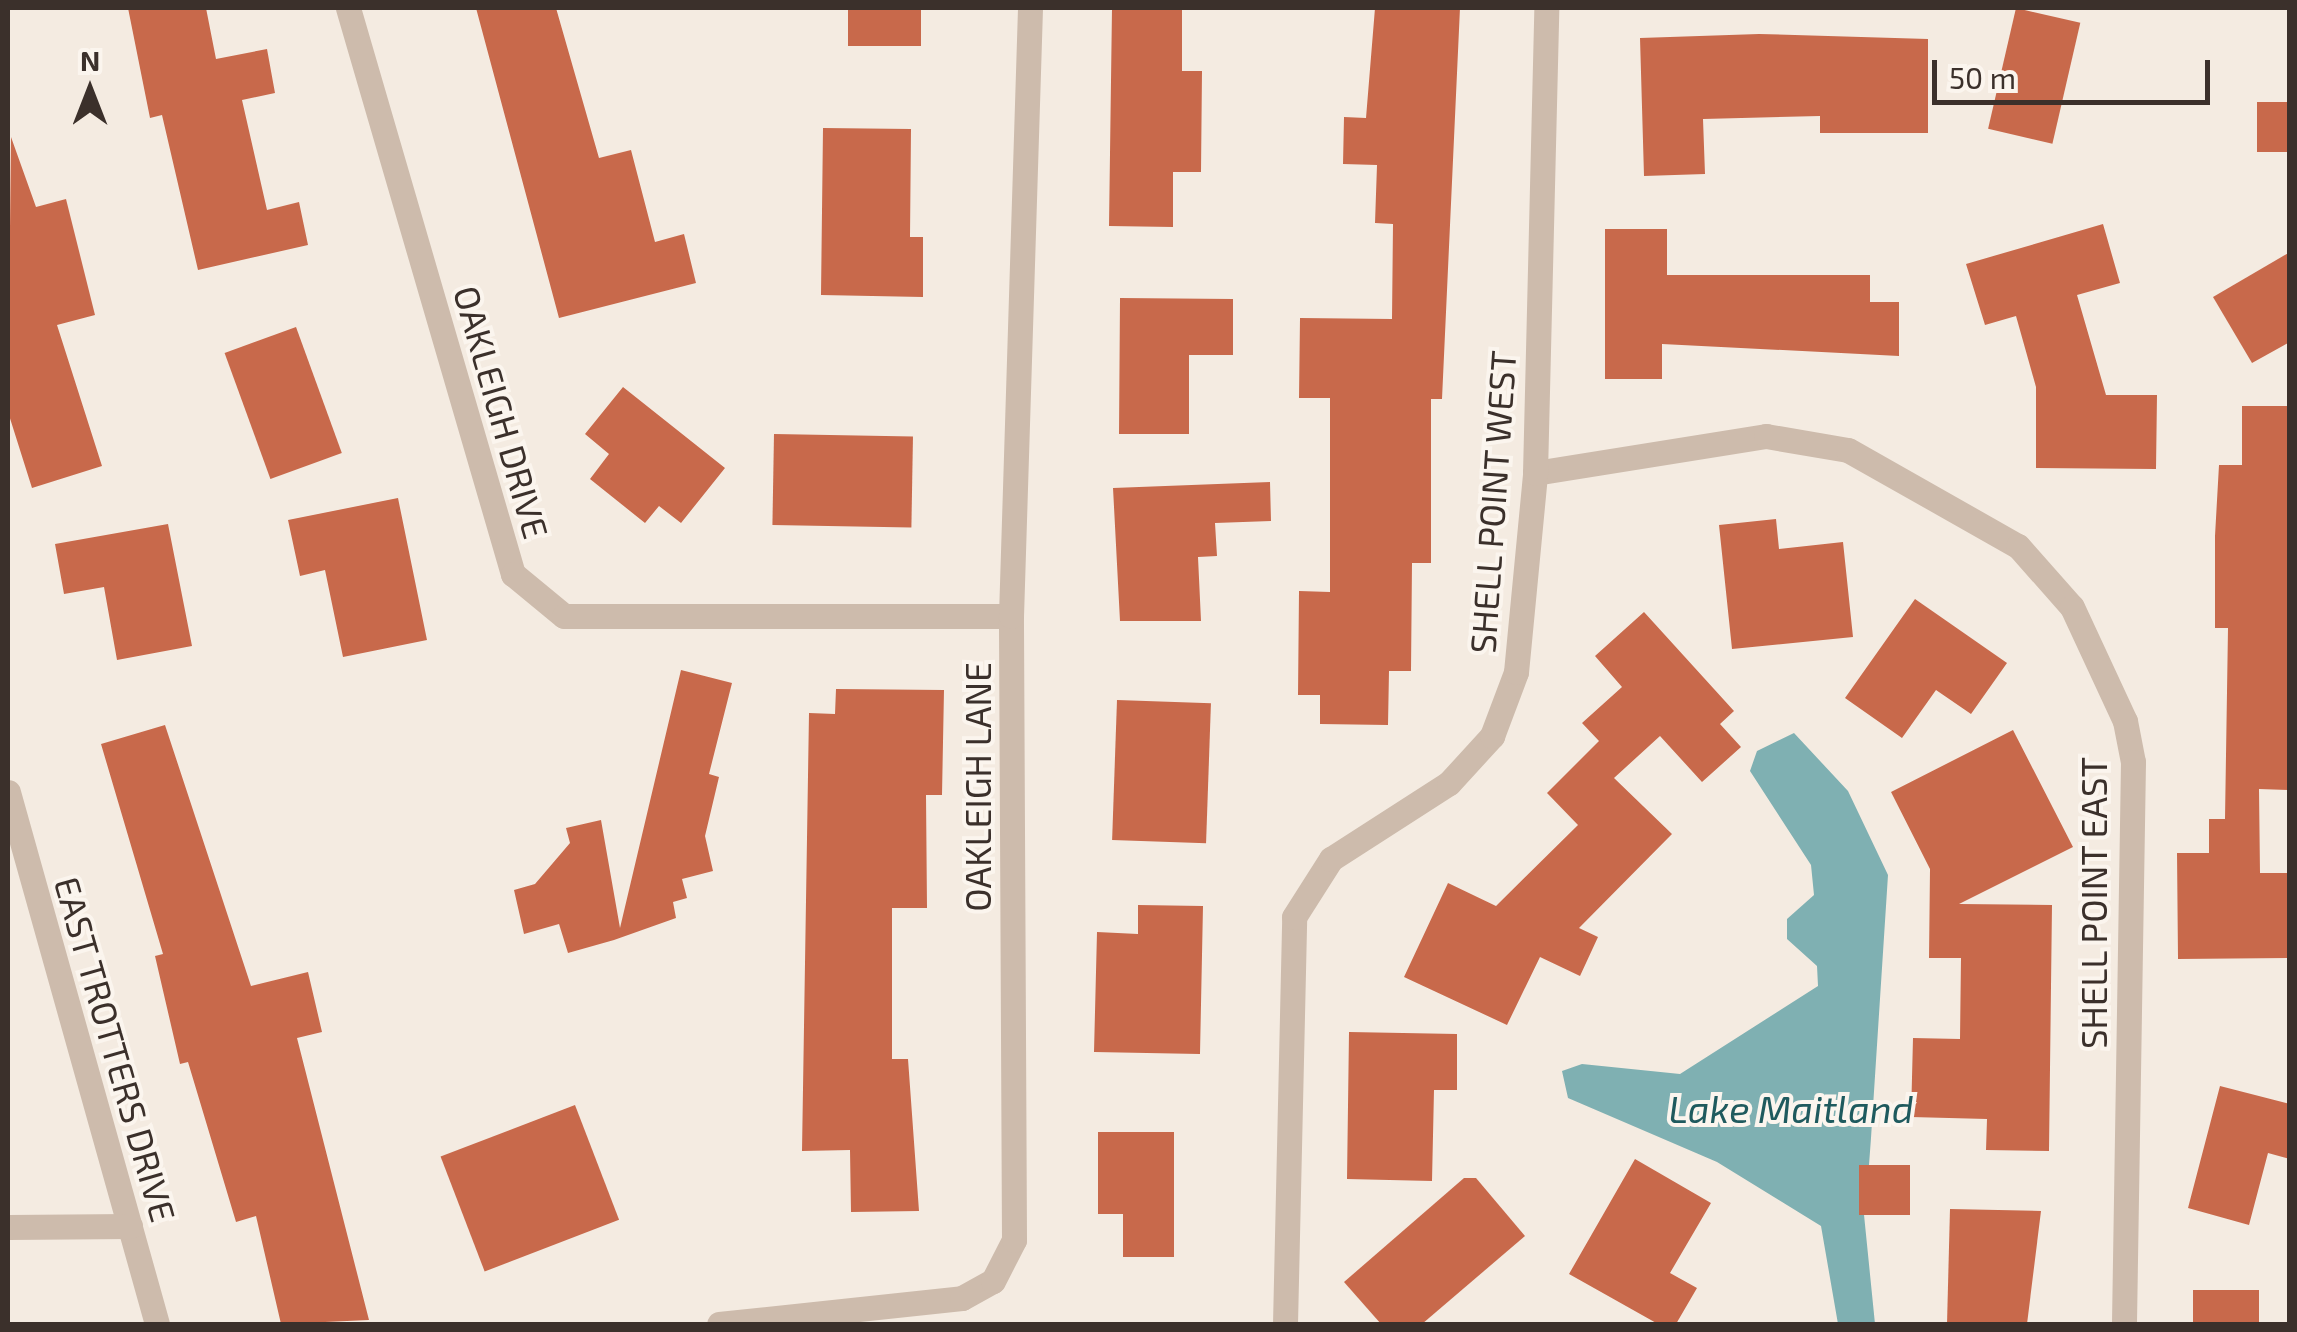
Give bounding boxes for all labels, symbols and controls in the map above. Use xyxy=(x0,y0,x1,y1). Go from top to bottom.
north arrow xyxy=(40,40,140,140)
scale bar xyxy=(1937,40,2214,102)
text: N xyxy=(80,43,100,77)
text: 50 m xyxy=(1949,59,2016,95)
street label: OAKLEIGH DRIVE xyxy=(446,281,558,543)
street label: SHELL POINT WEST xyxy=(1460,348,1524,656)
street label: OAKLEIGH LANE xyxy=(956,662,998,912)
street label: SHELL POINT EAST xyxy=(2072,756,2114,1050)
street label: EAST TROTTERS DRIVE xyxy=(46,871,186,1227)
water label: Lake Maitland xyxy=(1669,1086,1913,1132)

